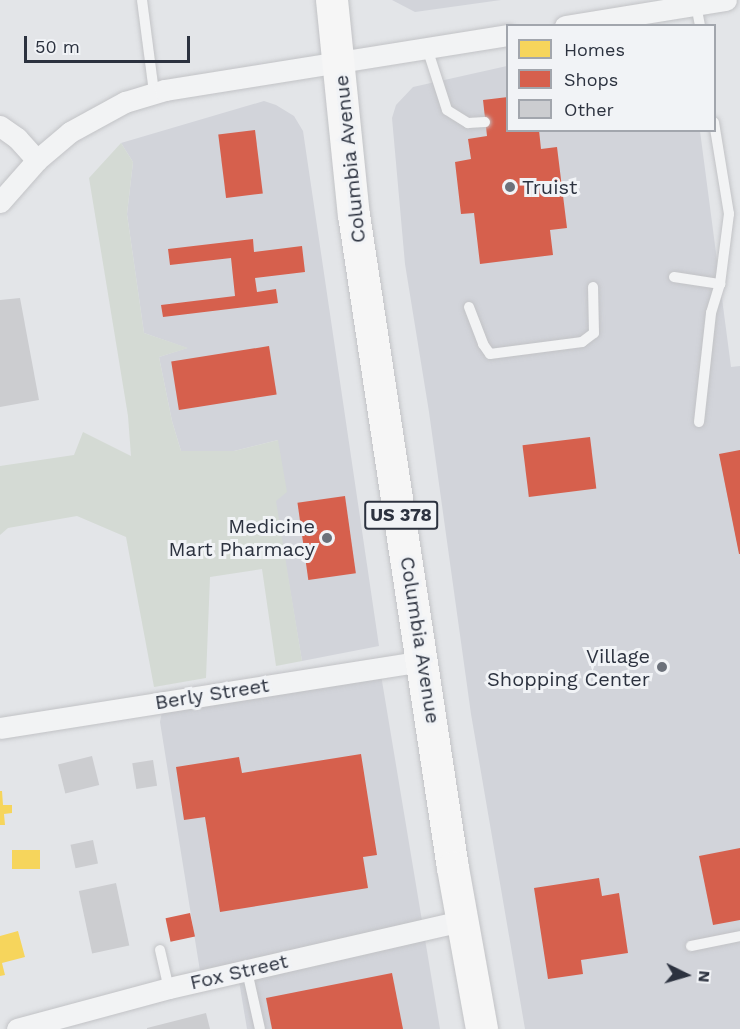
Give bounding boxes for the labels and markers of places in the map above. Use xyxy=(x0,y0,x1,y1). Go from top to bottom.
place label: Truist xyxy=(522,175,577,199)
marker: Truist xyxy=(503,180,517,194)
place label: Medicine Mart Pharmacy xyxy=(168,514,315,561)
marker: Medicine Mart Pharmacy xyxy=(320,531,334,545)
place label: Village Shopping Center xyxy=(487,644,650,691)
marker: Village Shopping Center xyxy=(655,660,669,674)

